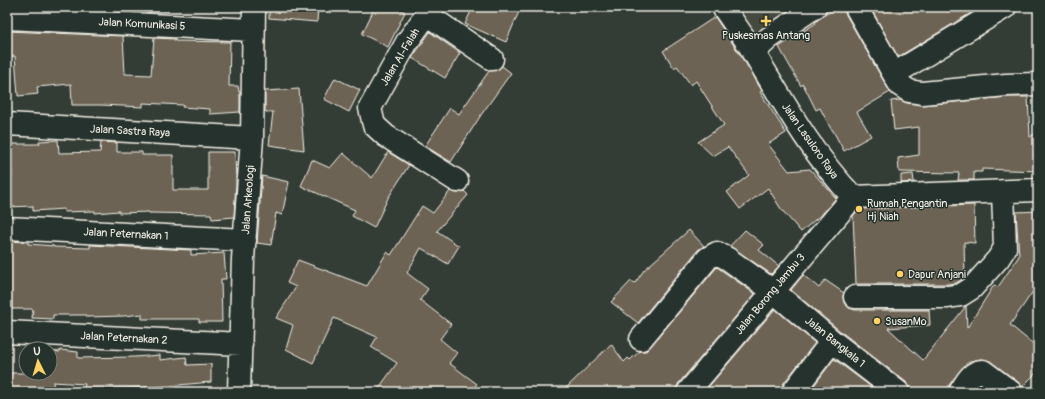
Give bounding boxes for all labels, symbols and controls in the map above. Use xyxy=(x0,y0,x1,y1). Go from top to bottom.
street label: Jalan Komunikasi 5 xyxy=(98,15,186,33)
marker: Puskesmas Antang xyxy=(760,15,772,27)
street label: Jalan Al-Falah xyxy=(378,26,422,88)
place label: Puskesmas Antang xyxy=(722,29,810,42)
street label: Jalan Lasuloro Raya xyxy=(779,100,841,182)
street label: Jalan Sastra Raya xyxy=(90,122,170,140)
street label: Jalan Arkeologi xyxy=(239,165,257,235)
place label: Rumah Pengantin Hj Niah xyxy=(867,197,947,223)
marker: Rumah Pengantin Hj Niah xyxy=(854,204,864,214)
street label: Jalan Peternakan 1 xyxy=(83,225,169,243)
street label: Jalan Borong Jambu 3 xyxy=(732,251,808,337)
place label: Dapur Anjani xyxy=(908,268,966,281)
marker: Dapur Anjani xyxy=(895,269,905,279)
street label: Jalan Bangkala 1 xyxy=(802,314,868,370)
place label: SusanMo xyxy=(885,315,927,328)
marker: SusanMo xyxy=(872,316,882,326)
street label: Jalan Peternakan 2 xyxy=(80,329,168,347)
north arrow xyxy=(18,341,58,381)
text: U xyxy=(33,345,41,358)

